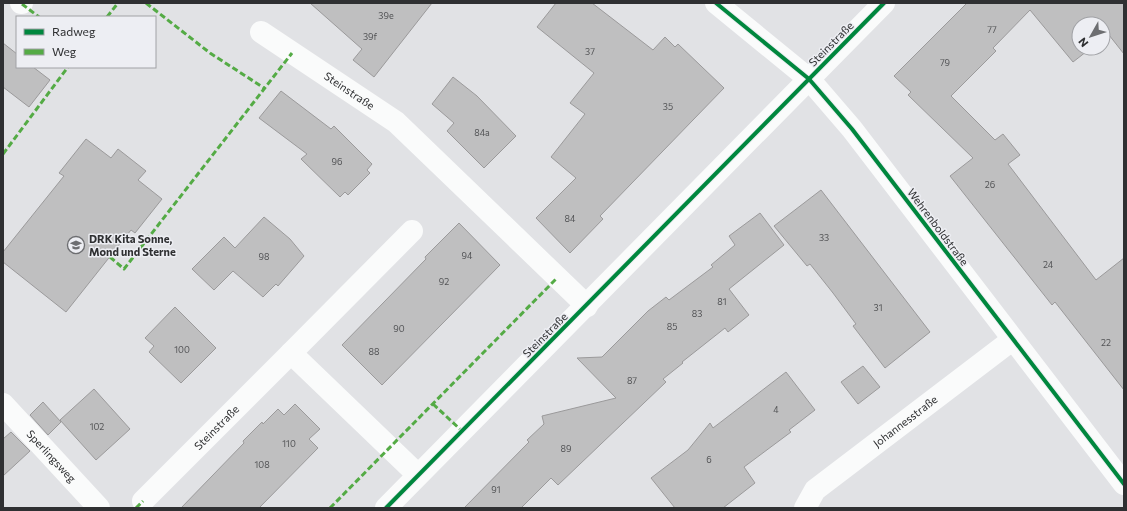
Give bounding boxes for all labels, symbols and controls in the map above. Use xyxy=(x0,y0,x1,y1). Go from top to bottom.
house number: 39e xyxy=(378,10,394,21)
legend xyxy=(16,16,156,68)
north arrow xyxy=(1071,16,1111,56)
street label: Steinstraße xyxy=(806,19,856,69)
text: Radweg xyxy=(52,24,96,38)
house number: 77 xyxy=(987,24,997,35)
house number: 39f xyxy=(363,31,378,42)
text: N xyxy=(1075,35,1090,50)
text: Weg xyxy=(52,44,77,58)
house number: 37 xyxy=(585,46,595,57)
house number: 79 xyxy=(940,57,950,68)
street label: Steinstraße xyxy=(322,69,377,112)
house number: 35 xyxy=(663,101,673,112)
house number: 84a xyxy=(474,127,490,138)
house number: 96 xyxy=(332,156,342,167)
house number: 26 xyxy=(985,179,995,190)
street label: Wehrenboldstraße xyxy=(905,186,972,268)
house number: 84 xyxy=(565,213,576,224)
place label: DRK Kita Sonne, Mond und Sterne xyxy=(89,232,176,258)
house number: 33 xyxy=(819,232,829,243)
school or university icon: DRK Kita Sonne, Mond und Sterne xyxy=(66,235,86,255)
house number: 94 xyxy=(462,250,473,261)
house number: 98 xyxy=(259,251,269,262)
house number: 24 xyxy=(1043,259,1054,270)
house number: 92 xyxy=(439,276,449,287)
house number: 81 xyxy=(717,296,727,307)
house number: 31 xyxy=(874,302,882,313)
house number: 83 xyxy=(692,308,702,319)
street label: Steinstraße xyxy=(520,310,570,360)
house number: 85 xyxy=(667,321,677,332)
house number: 90 xyxy=(393,323,405,334)
house number: 22 xyxy=(1101,337,1111,348)
house number: 100 xyxy=(174,344,190,355)
house number: 88 xyxy=(369,346,379,357)
house number: 87 xyxy=(627,375,637,386)
street label: Johannesstraße xyxy=(870,392,940,450)
street label: Steinstraße xyxy=(191,402,241,452)
house number: 4 xyxy=(773,404,779,415)
house number: 102 xyxy=(90,421,104,432)
street label: Sperlingsweg xyxy=(24,427,79,485)
house number: 110 xyxy=(282,438,296,449)
house number: 89 xyxy=(561,443,571,454)
house number: 6 xyxy=(706,454,712,465)
house number: 108 xyxy=(254,459,270,470)
house number: 91 xyxy=(491,484,501,495)

